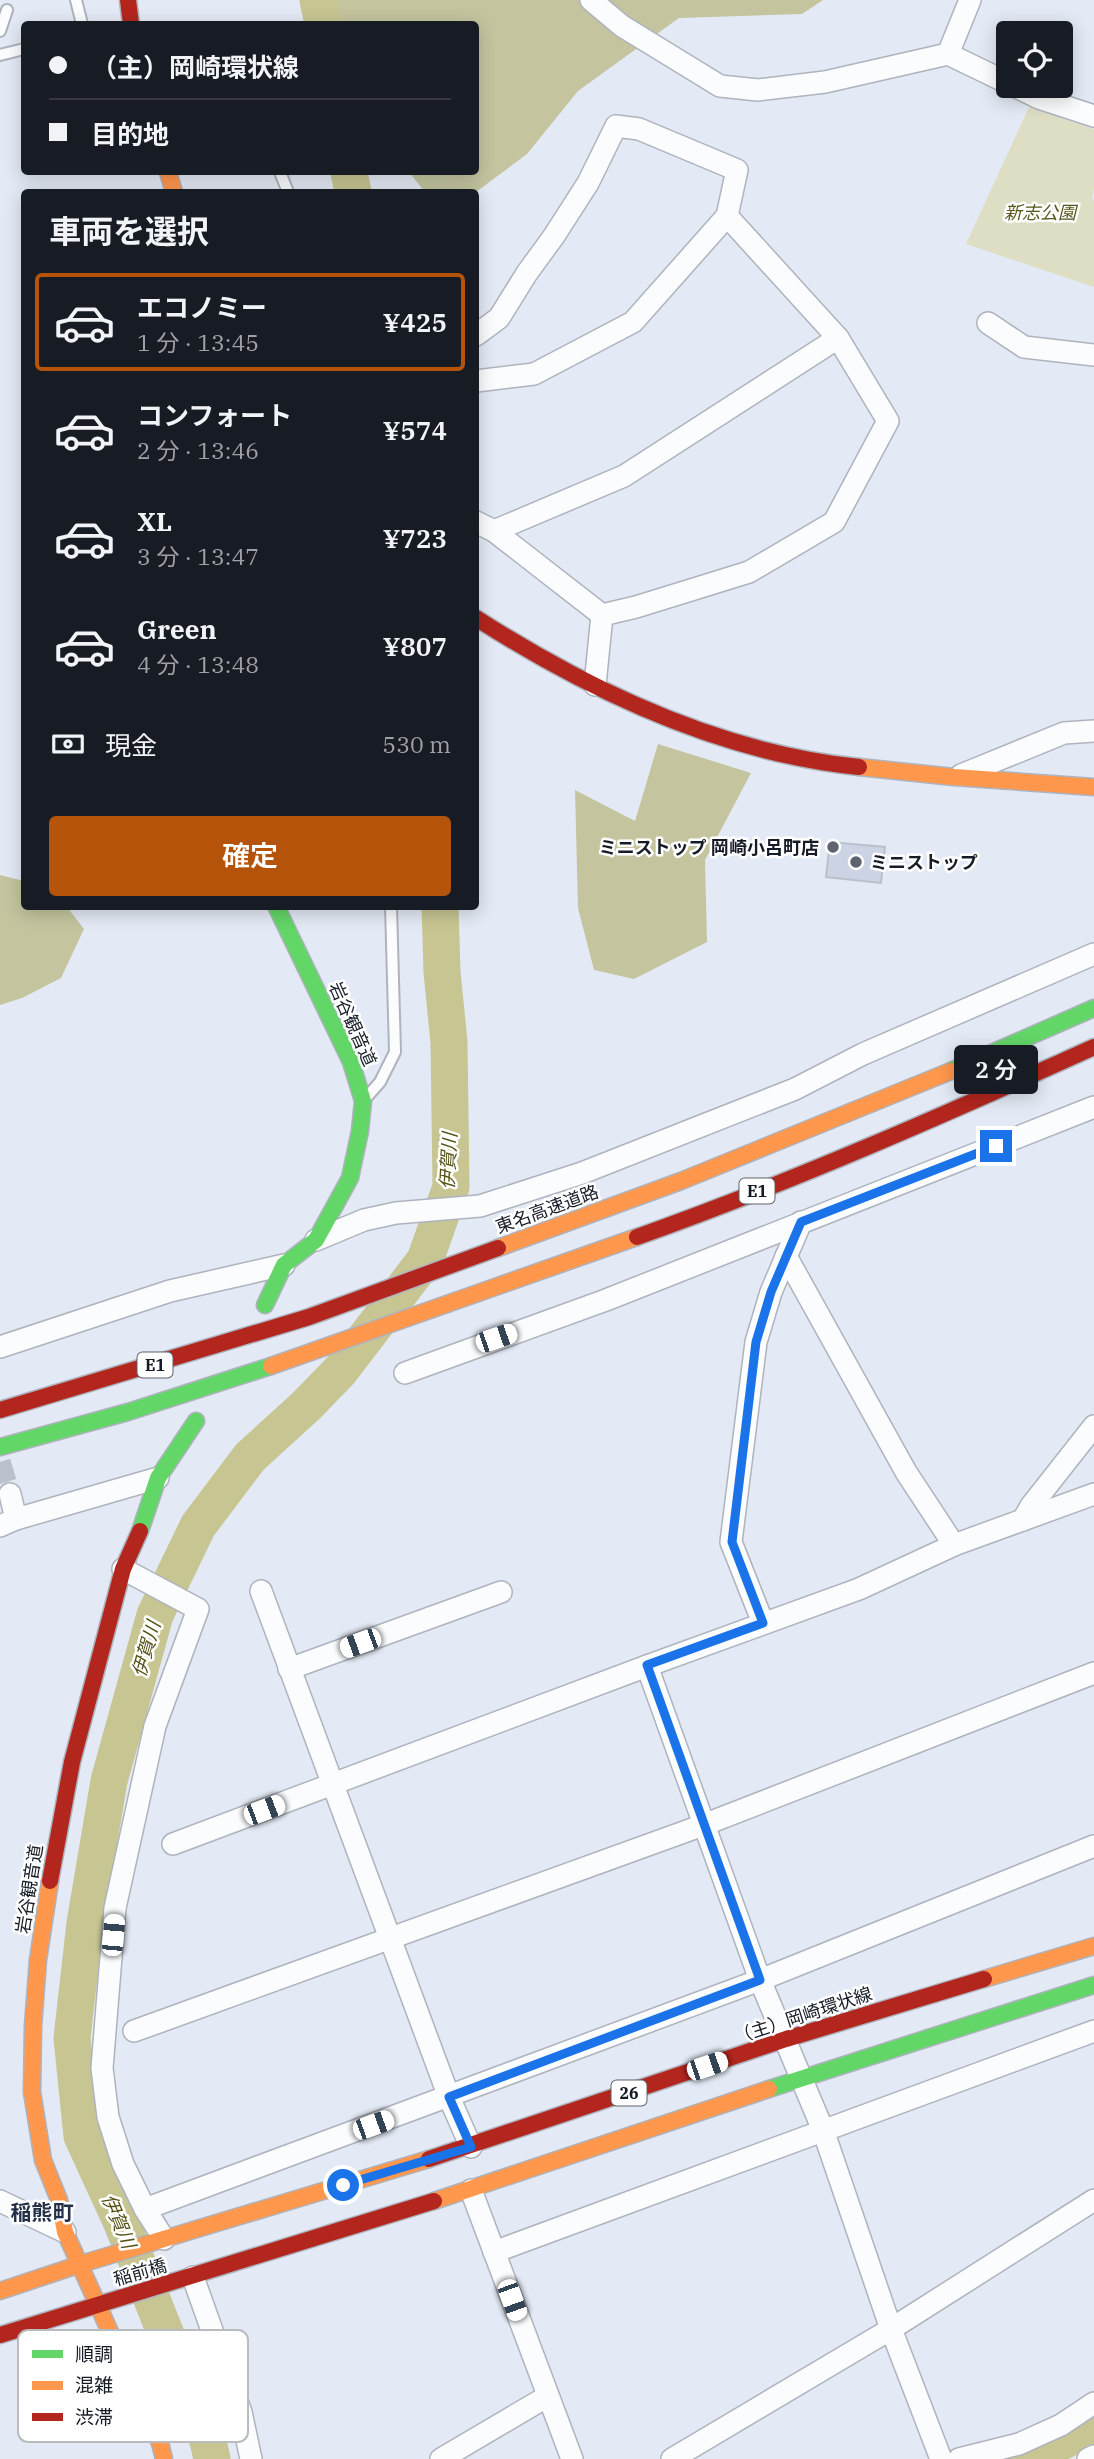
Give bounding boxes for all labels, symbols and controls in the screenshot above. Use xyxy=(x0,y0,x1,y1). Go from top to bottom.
map controls xyxy=(996,21,1073,98)
button: locate xyxy=(996,21,1073,98)
text: （主）岡崎環状線 xyxy=(91,50,299,84)
text: 目的地 xyxy=(91,117,169,151)
park label: 新志公園 xyxy=(1004,201,1079,224)
text: 車両を選択 xyxy=(49,210,209,252)
text: エコノミー xyxy=(137,290,267,324)
icon: car xyxy=(53,291,116,354)
text: ¥425 xyxy=(383,305,447,339)
text: 1 分 · 13:45 xyxy=(137,327,259,357)
text: コンフォート xyxy=(137,398,292,432)
icon: car xyxy=(53,399,116,462)
text: ¥574 xyxy=(383,413,447,447)
text: 2 分 · 13:46 xyxy=(137,435,259,465)
text: XL xyxy=(137,504,172,538)
icon: car xyxy=(53,507,116,570)
text: ¥723 xyxy=(383,521,447,555)
text: 3 分 · 13:47 xyxy=(137,541,259,571)
text: Green xyxy=(137,612,217,646)
icon: car xyxy=(53,615,116,678)
text: ¥807 xyxy=(383,629,447,663)
text: 4 分 · 13:48 xyxy=(137,649,259,679)
icon: cash xyxy=(49,725,87,763)
text: 現金 xyxy=(105,728,157,762)
text: 530 m xyxy=(382,729,451,759)
button: 確定 xyxy=(49,816,451,896)
place label: ミニストップ 岡崎小呂町店 xyxy=(599,836,819,859)
marker: ミニストップ 岡崎小呂町店 xyxy=(825,839,841,855)
place label: ミニストップ xyxy=(870,851,978,874)
marker: ミニストップ xyxy=(848,854,864,870)
street label: 岩谷観音道 xyxy=(324,978,382,1070)
callout: 2 分 xyxy=(954,1044,1038,1094)
text: 2 分 xyxy=(975,1054,1017,1084)
water label: 伊賀川 xyxy=(435,1130,462,1190)
route end xyxy=(980,1130,1012,1162)
road number: E1 xyxy=(740,1178,774,1204)
street label: 東名高速道路 xyxy=(492,1180,602,1238)
car xyxy=(473,1321,520,1355)
road number: E1 xyxy=(138,1352,172,1378)
water label: 伊賀川 xyxy=(127,1616,166,1680)
car xyxy=(337,1626,384,1660)
car xyxy=(241,1793,288,1827)
street label: 岩谷観音道 xyxy=(11,1843,47,1935)
car xyxy=(101,1913,126,1957)
street label: （主）岡崎環状線 xyxy=(731,1982,875,2048)
car xyxy=(684,2049,731,2083)
road number: 26 xyxy=(612,2080,646,2106)
car xyxy=(350,2108,397,2142)
route start xyxy=(327,2169,359,2201)
water label: 伊賀川 xyxy=(97,2190,142,2254)
district label: 稲熊町 xyxy=(11,2198,74,2226)
street label: 稲前橋 xyxy=(111,2254,169,2290)
car xyxy=(495,2277,530,2323)
legend xyxy=(18,2330,248,2442)
text: 順調 xyxy=(75,2342,113,2366)
text: 混雑 xyxy=(75,2373,113,2397)
text: 渋滞 xyxy=(75,2405,113,2429)

